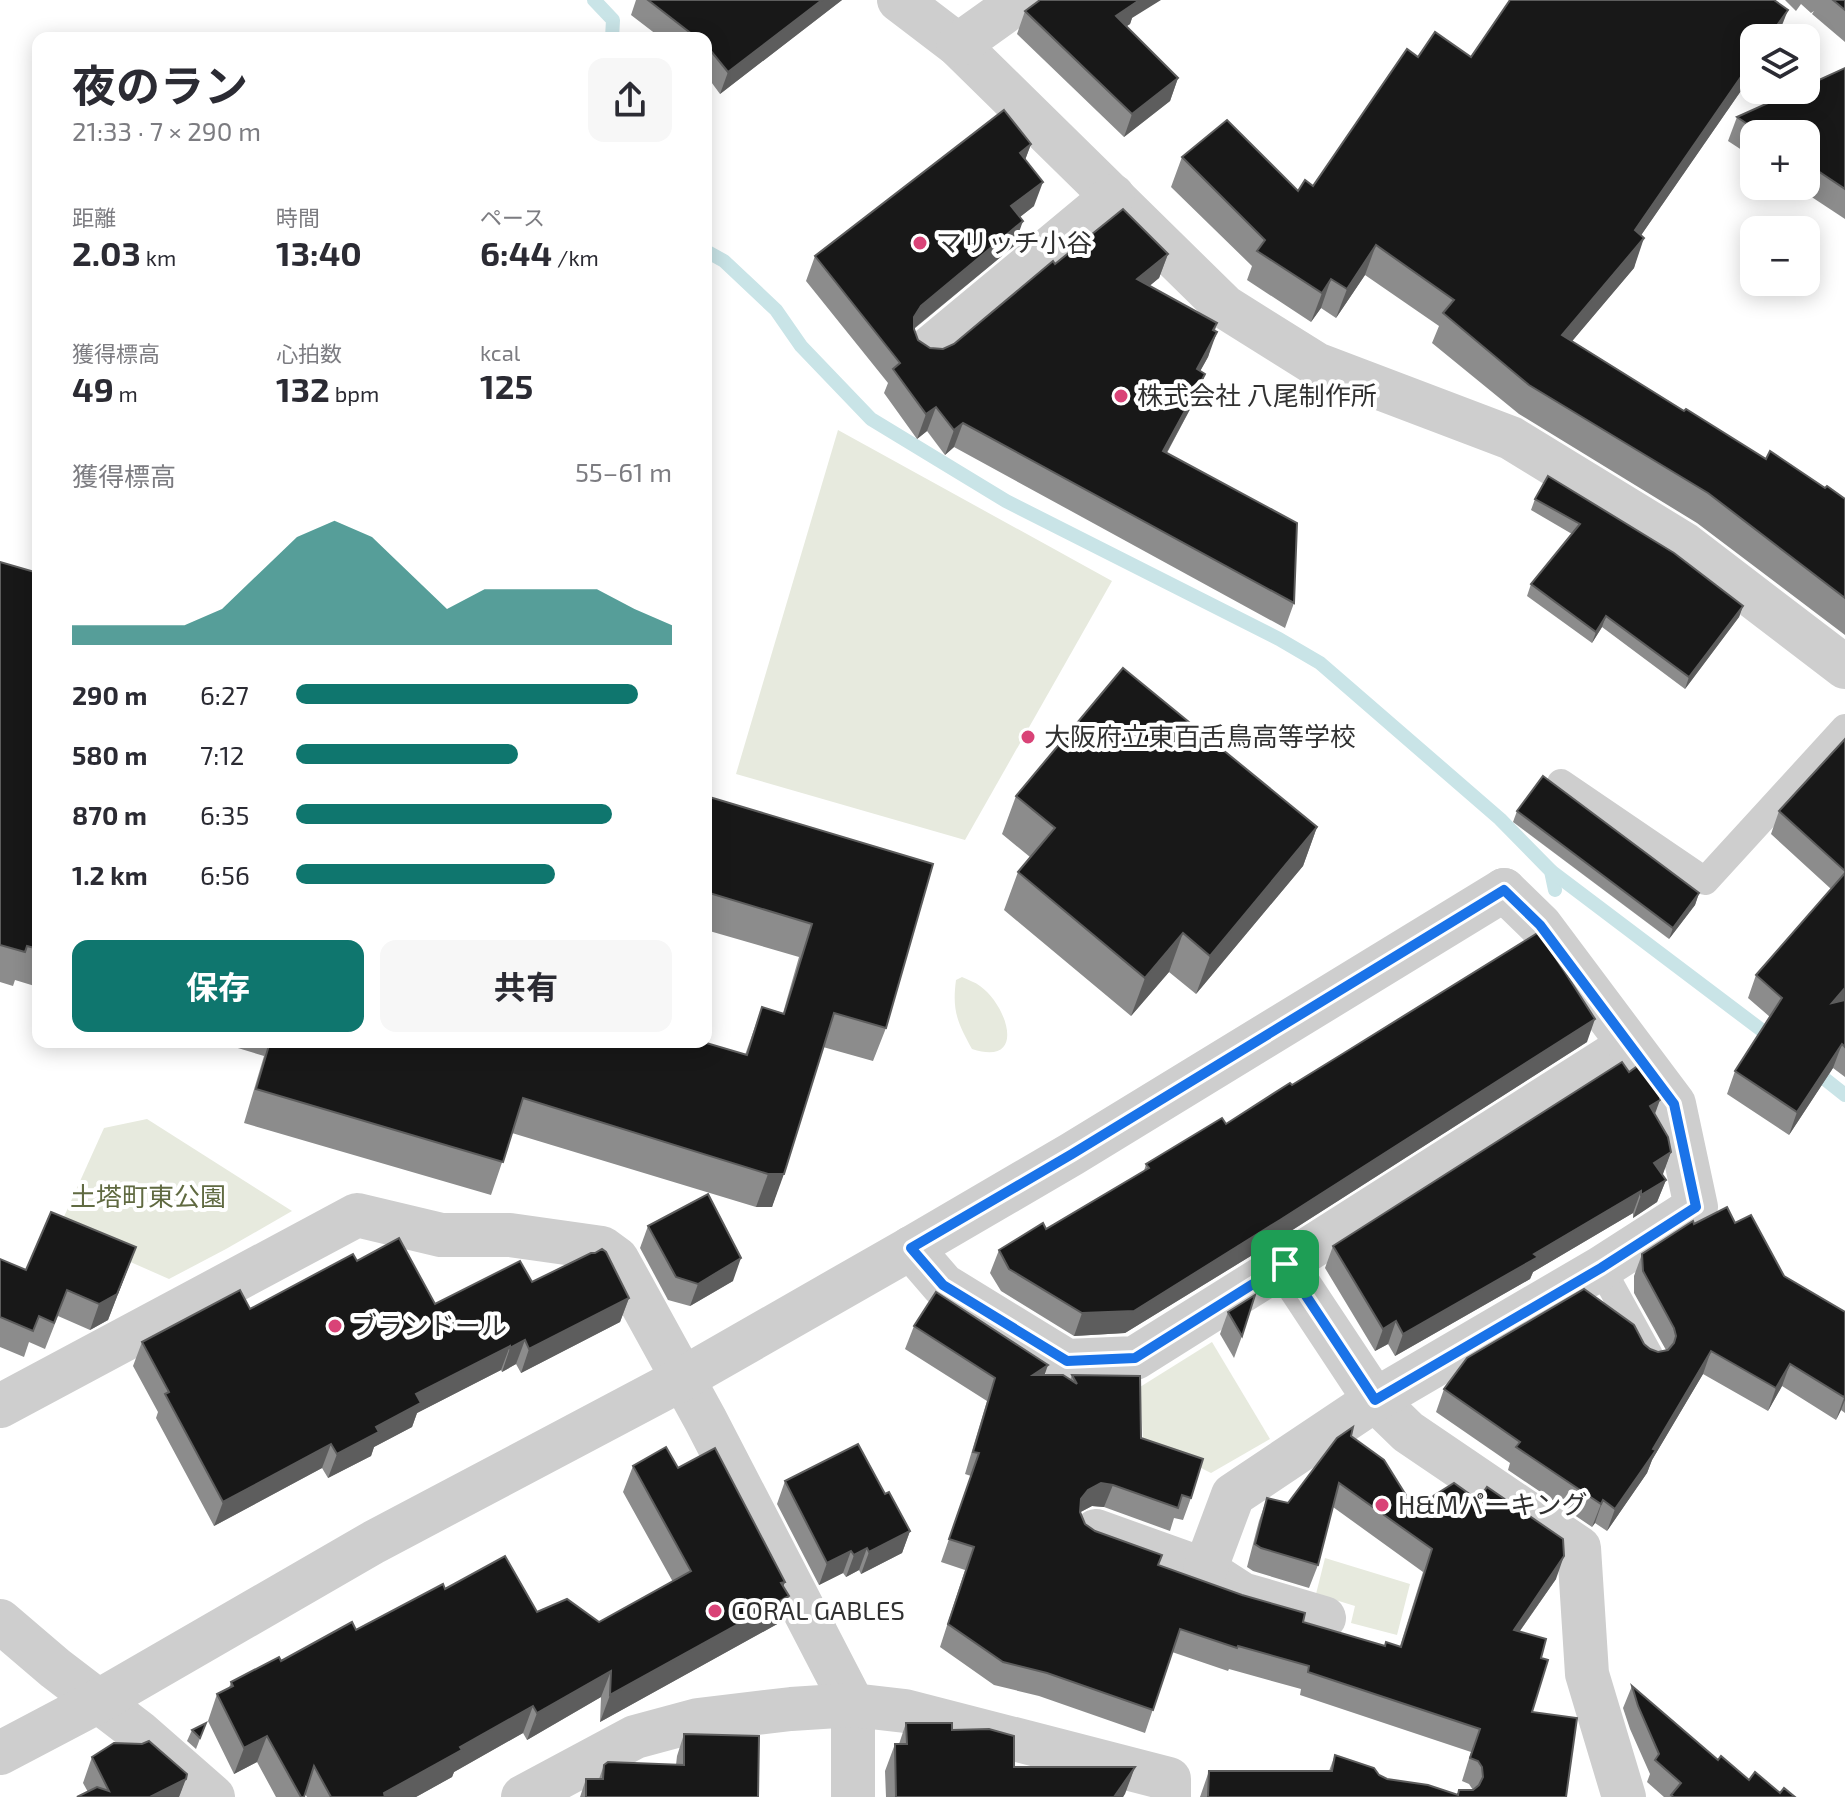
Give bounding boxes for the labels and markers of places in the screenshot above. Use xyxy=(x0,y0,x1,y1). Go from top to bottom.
place label: マリッチ小谷 xyxy=(936,226,1092,257)
marker: マリッチ小谷 xyxy=(911,234,929,252)
place label: 株式会社 八尾制作所 xyxy=(1137,379,1377,410)
marker: 株式会社 八尾制作所 xyxy=(1112,387,1130,405)
place label: 大阪府立東百舌鳥高等学校 xyxy=(1044,720,1356,751)
marker: 大阪府立東百舌鳥高等学校 xyxy=(1019,728,1037,746)
pin xyxy=(1251,1230,1319,1298)
place label: ブランドール xyxy=(351,1309,507,1340)
marker: ブランドール xyxy=(326,1317,344,1335)
place label: H&Mパーキング xyxy=(1398,1488,1587,1519)
marker: H&Mパーキング xyxy=(1373,1496,1391,1514)
place label: CORAL GABLES xyxy=(731,1594,905,1625)
marker: CORAL GABLES xyxy=(706,1602,724,1620)

